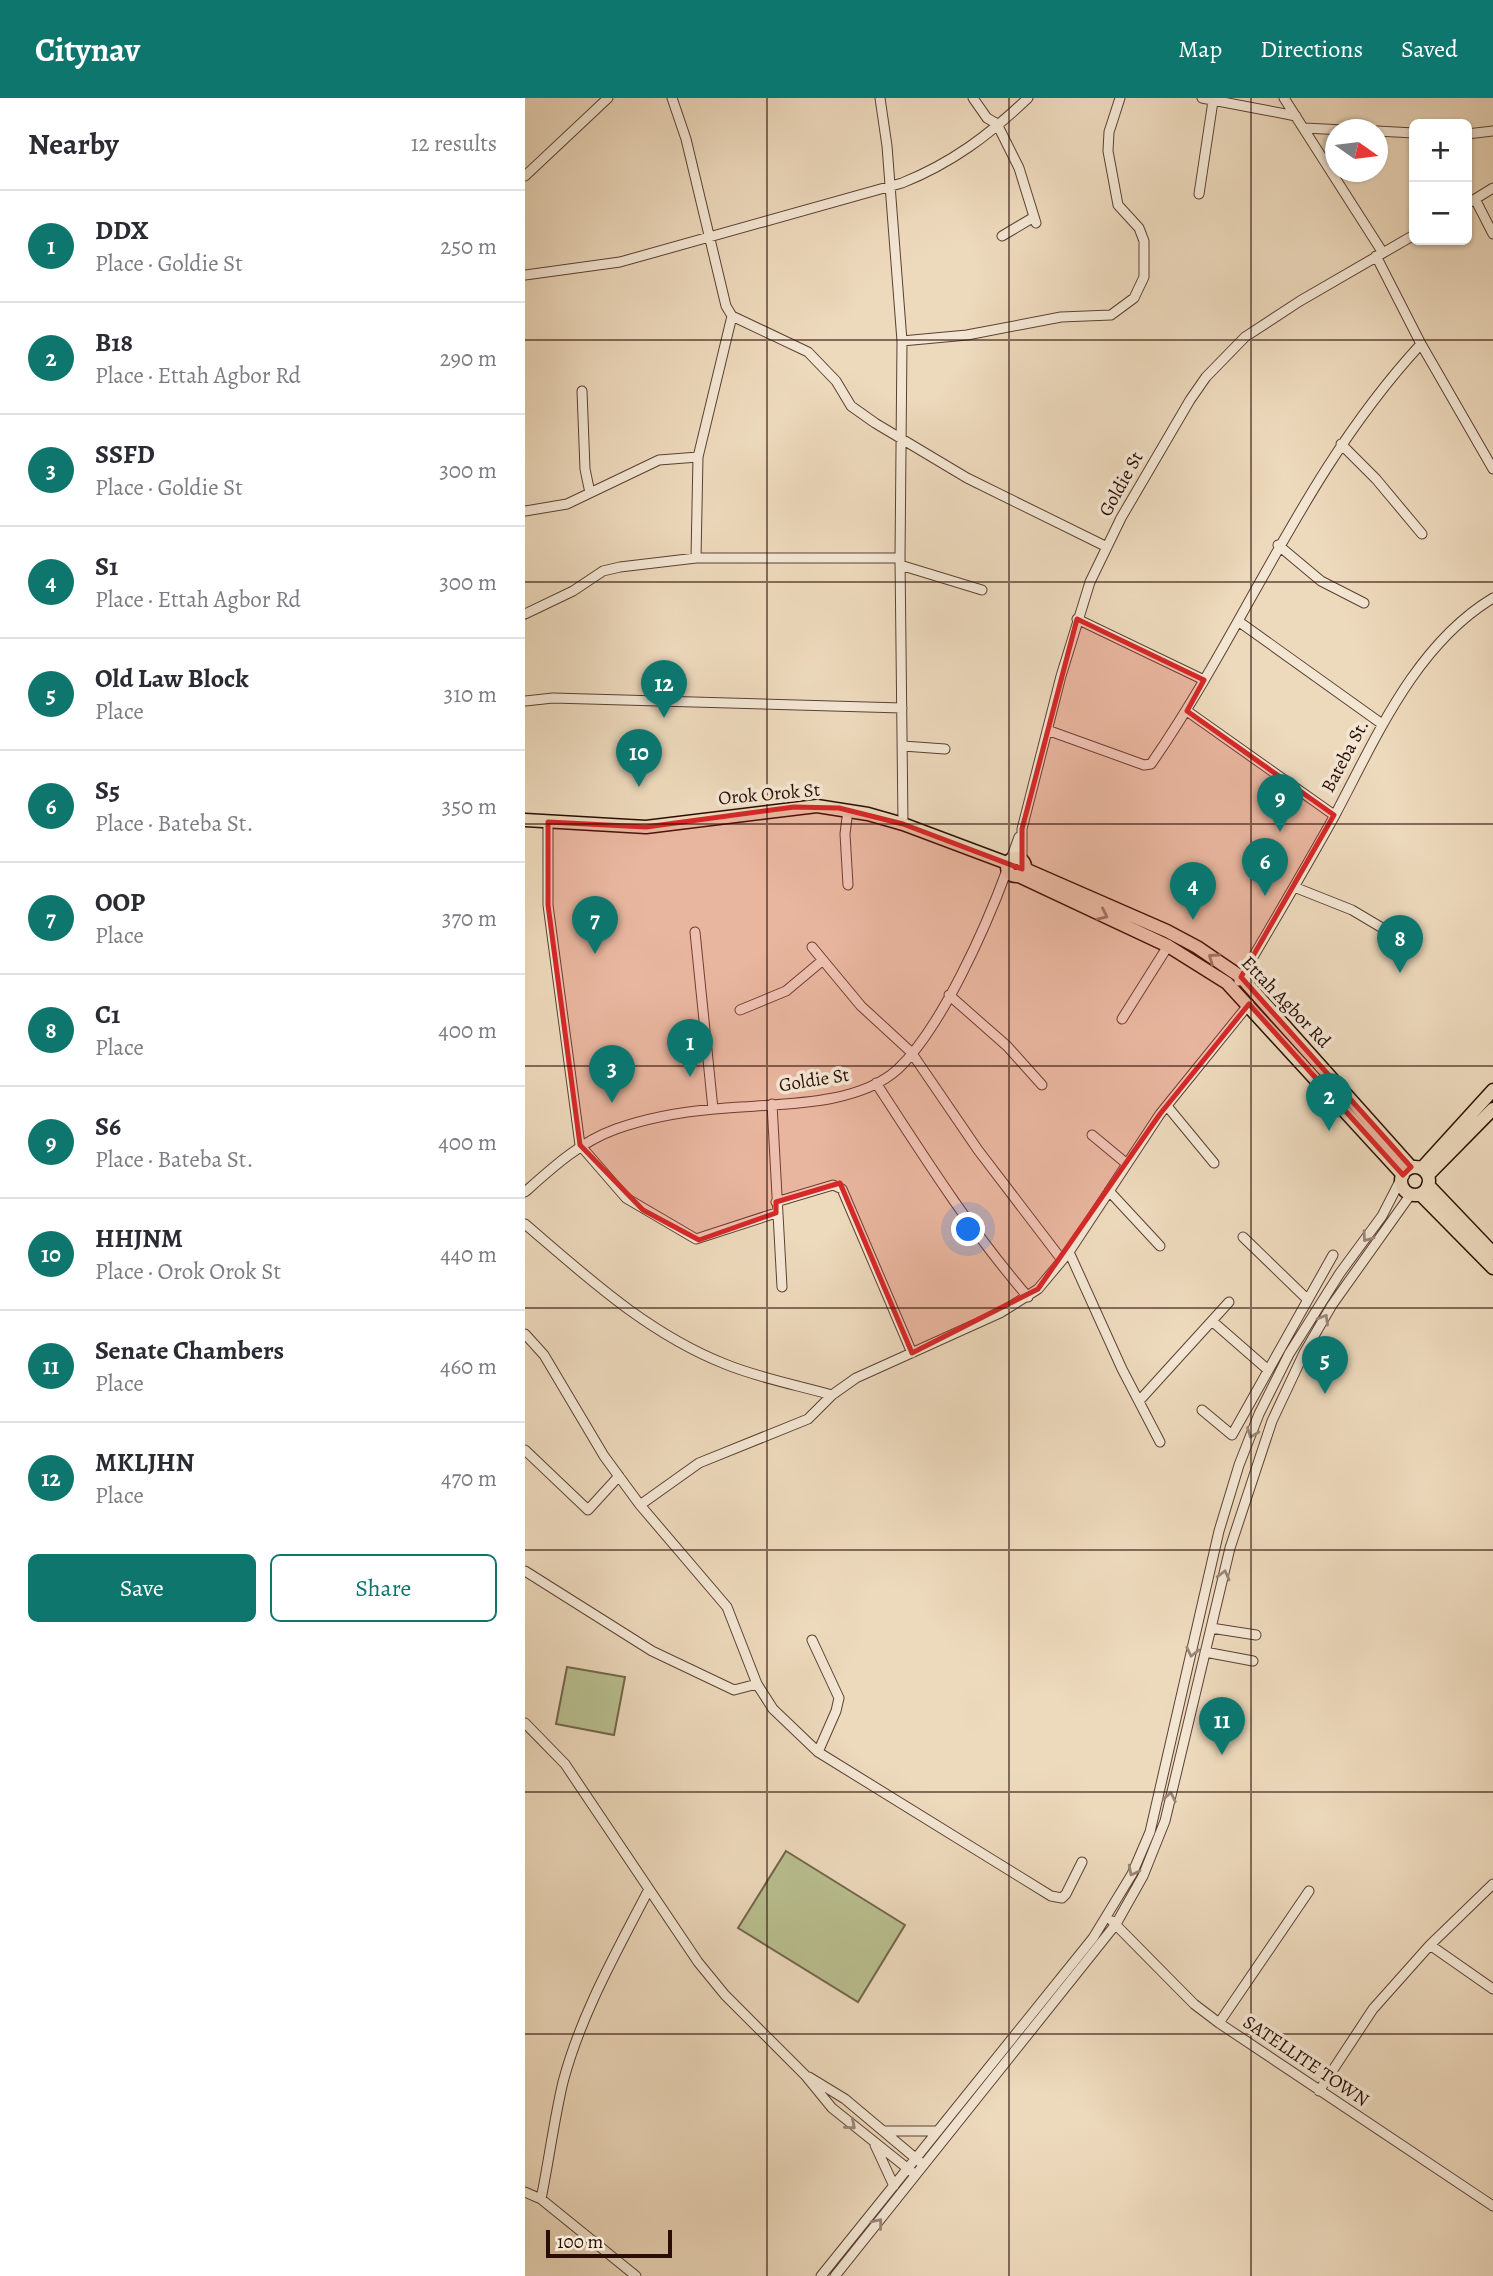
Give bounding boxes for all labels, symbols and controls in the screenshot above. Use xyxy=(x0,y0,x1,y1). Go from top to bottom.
text: Citynav xyxy=(35,27,140,72)
text: Map xyxy=(1178,33,1222,65)
text: Directions xyxy=(1260,33,1363,65)
text: Saved xyxy=(1401,33,1458,65)
north arrow xyxy=(1325,119,1388,182)
map controls xyxy=(1409,119,1472,245)
button: + xyxy=(1409,119,1472,182)
text: Nearby xyxy=(28,124,119,164)
text: 12 results xyxy=(411,128,497,159)
button: − xyxy=(1409,182,1472,245)
text: DDX xyxy=(95,213,148,248)
text: 1 xyxy=(47,231,55,262)
text: 250 m xyxy=(440,231,497,262)
text: Place · Goldie St xyxy=(95,248,243,279)
text: B18 xyxy=(95,325,133,360)
text: 2 xyxy=(45,343,57,374)
text: 290 m xyxy=(440,343,497,374)
text: Place · Ettah Agbor Rd xyxy=(95,360,301,391)
text: SSFD xyxy=(95,437,155,472)
street label: Goldie St xyxy=(1093,447,1149,521)
text: 3 xyxy=(46,455,56,486)
text: 300 m xyxy=(439,455,497,486)
text: Place · Goldie St xyxy=(95,472,243,503)
text: S1 xyxy=(95,549,118,584)
text: 4 xyxy=(46,567,56,598)
text: 300 m xyxy=(439,567,497,598)
text: Place · Ettah Agbor Rd xyxy=(95,584,301,615)
pin: 12 xyxy=(641,660,687,718)
text: Old Law Block xyxy=(95,661,249,696)
text: 5 xyxy=(46,679,56,710)
text: 310 m xyxy=(444,679,497,710)
text: Place xyxy=(95,696,144,727)
street label: Bateba St. xyxy=(1315,715,1375,797)
pin: 10 xyxy=(616,729,662,787)
text: S5 xyxy=(95,773,120,808)
pin: 9 xyxy=(1257,774,1303,832)
street label: Orok Orok St xyxy=(717,777,821,811)
text: 6 xyxy=(46,791,56,822)
text: 350 m xyxy=(442,791,497,822)
text: Place · Bateba St. xyxy=(95,808,253,839)
pin: 6 xyxy=(1242,838,1288,896)
pin: 4 xyxy=(1170,862,1216,920)
text: OOP xyxy=(95,885,145,920)
pin: 7 xyxy=(572,896,618,954)
text: 7 xyxy=(46,903,56,934)
text: 370 m xyxy=(442,903,497,934)
one-way arrow xyxy=(1096,907,1108,921)
pin: 8 xyxy=(1377,915,1423,973)
text: Place xyxy=(95,920,144,951)
street label: Ettah Agbor Rd xyxy=(1235,950,1337,1054)
one-way arrow xyxy=(1208,954,1221,966)
text: C1 xyxy=(95,997,120,1032)
text: 8 xyxy=(45,1015,57,1046)
text: 400 m xyxy=(438,1015,497,1046)
pin: 1 xyxy=(667,1019,713,1077)
text: Place xyxy=(95,1032,144,1063)
pin: 3 xyxy=(589,1045,635,1103)
street label: Goldie St xyxy=(777,1062,851,1098)
pin: 2 xyxy=(1306,1073,1352,1131)
text: S6 xyxy=(95,1109,121,1144)
text: 9 xyxy=(46,1127,56,1158)
text: 400 m xyxy=(438,1127,497,1158)
text: Place · Bateba St. xyxy=(95,1144,253,1175)
your location xyxy=(951,1212,985,1246)
text: HHJNM xyxy=(95,1221,183,1256)
one-way arrow xyxy=(1362,1230,1375,1242)
text: 10 xyxy=(41,1239,61,1270)
text: 440 m xyxy=(440,1239,497,1270)
text: Place · Orok Orok St xyxy=(95,1256,281,1287)
one-way arrow xyxy=(1316,1314,1329,1327)
text: Senate Chambers xyxy=(95,1333,284,1368)
pin: 5 xyxy=(1302,1336,1348,1394)
text: 11 xyxy=(43,1351,59,1382)
text: 460 m xyxy=(440,1351,497,1382)
text: Place xyxy=(95,1368,144,1399)
one-way arrow xyxy=(1246,1426,1260,1438)
text: MKLJHN xyxy=(95,1445,194,1480)
text: 12 xyxy=(41,1463,61,1494)
text: 470 m xyxy=(441,1463,497,1494)
text: Place xyxy=(95,1480,144,1511)
button: Save xyxy=(28,1554,256,1622)
button: Share xyxy=(270,1554,497,1622)
one-way arrow xyxy=(1216,1569,1230,1581)
one-way arrow xyxy=(1186,1646,1201,1658)
pin: 11 xyxy=(1199,1697,1245,1755)
one-way arrow xyxy=(1162,1791,1177,1803)
one-way arrow xyxy=(1127,1864,1141,1876)
street label: SATELLITE TOWN xyxy=(1238,2009,1374,2113)
one-way arrow xyxy=(843,2117,856,2129)
one-way arrow xyxy=(870,2218,882,2231)
scale bar xyxy=(546,2227,672,2259)
text: 100 m xyxy=(557,2229,603,2255)

